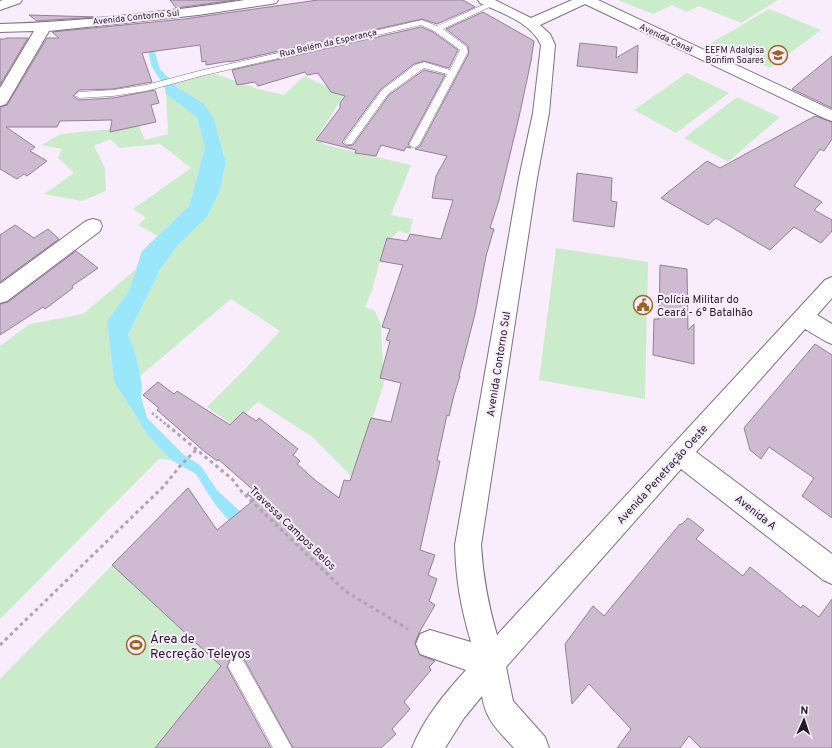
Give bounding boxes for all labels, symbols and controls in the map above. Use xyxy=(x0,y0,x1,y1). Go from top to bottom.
street label: Avenida Contorno Sul xyxy=(92,7,180,28)
street label: Avenida Canal xyxy=(637,21,694,56)
street label: Rua Belém da Esperança xyxy=(278,27,378,60)
school or university icon: EEFM Adalgisa Bonfim Soares xyxy=(767,44,789,66)
place label: EEFM Adalgisa Bonfim Soares xyxy=(705,45,764,66)
place label: Polícia Militar do Ceará - 6° Batalhão xyxy=(657,293,753,320)
public building icon: Polícia Militar do Ceará - 6° Batalhão xyxy=(632,294,654,316)
street label: Avenida Contorno Sul xyxy=(484,310,514,418)
street label: Avenida Penetração Oeste xyxy=(614,422,711,528)
street label: Travessa Campos Belos xyxy=(246,484,339,574)
street label: Avenida A xyxy=(732,492,779,533)
place label: Área de Recreção Teleyos xyxy=(150,630,251,663)
sports icon: Área de Recreção Teleyos xyxy=(125,634,147,656)
north arrow xyxy=(784,700,824,740)
text: N xyxy=(800,704,809,718)

